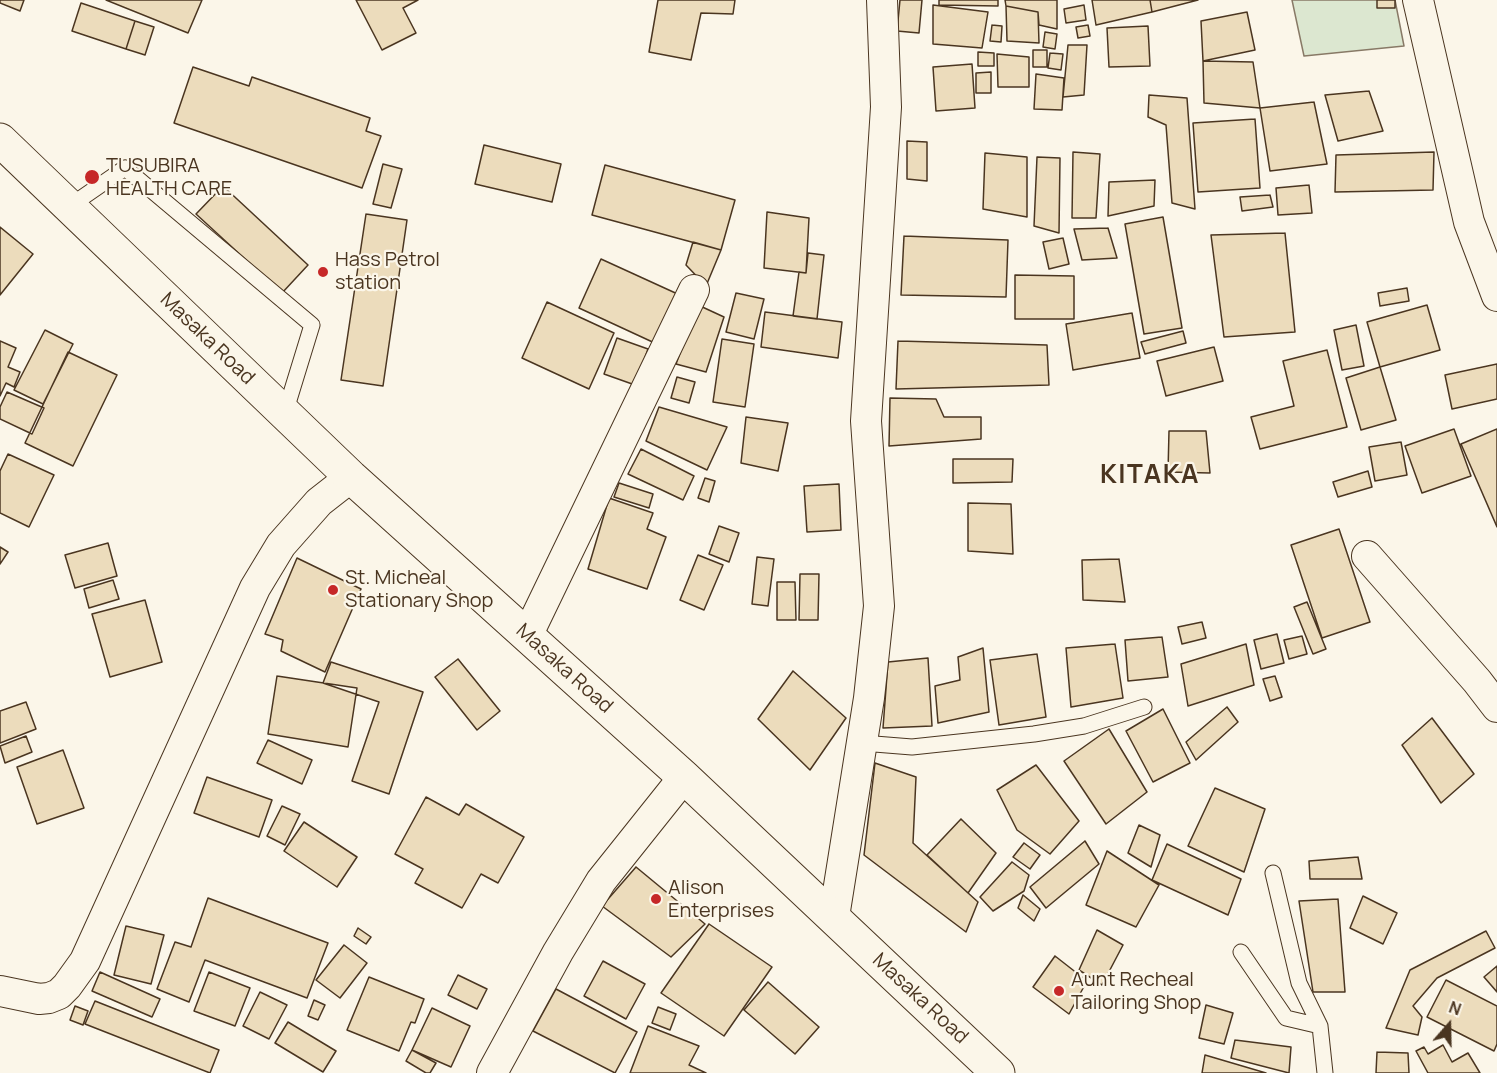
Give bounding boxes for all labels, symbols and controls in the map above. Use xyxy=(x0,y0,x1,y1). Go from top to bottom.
place label: TUSUBIRA HEALTH CARE xyxy=(106,154,232,201)
marker: TUSUBIRA HEALTH CARE xyxy=(83,168,101,186)
place label: Hass Petrol station xyxy=(335,248,440,295)
marker: Hass Petrol station xyxy=(316,265,330,279)
street label: Masaka Road xyxy=(155,288,259,390)
district label: KITAKA xyxy=(1100,460,1200,492)
place label: St. Micheal Stationary Shop xyxy=(345,566,493,613)
marker: St. Micheal Stationary Shop xyxy=(326,583,340,597)
street label: Masaka Road xyxy=(511,619,617,719)
place label: Alison Enterprises xyxy=(668,876,774,923)
marker: Alison Enterprises xyxy=(649,892,663,906)
street label: Masaka Road xyxy=(867,949,973,1049)
place label: Aunt Recheal Tailoring Shop xyxy=(1071,968,1201,1015)
marker: Aunt Recheal Tailoring Shop xyxy=(1052,984,1066,998)
north arrow xyxy=(1419,995,1479,1055)
text: N xyxy=(1446,996,1464,1020)

